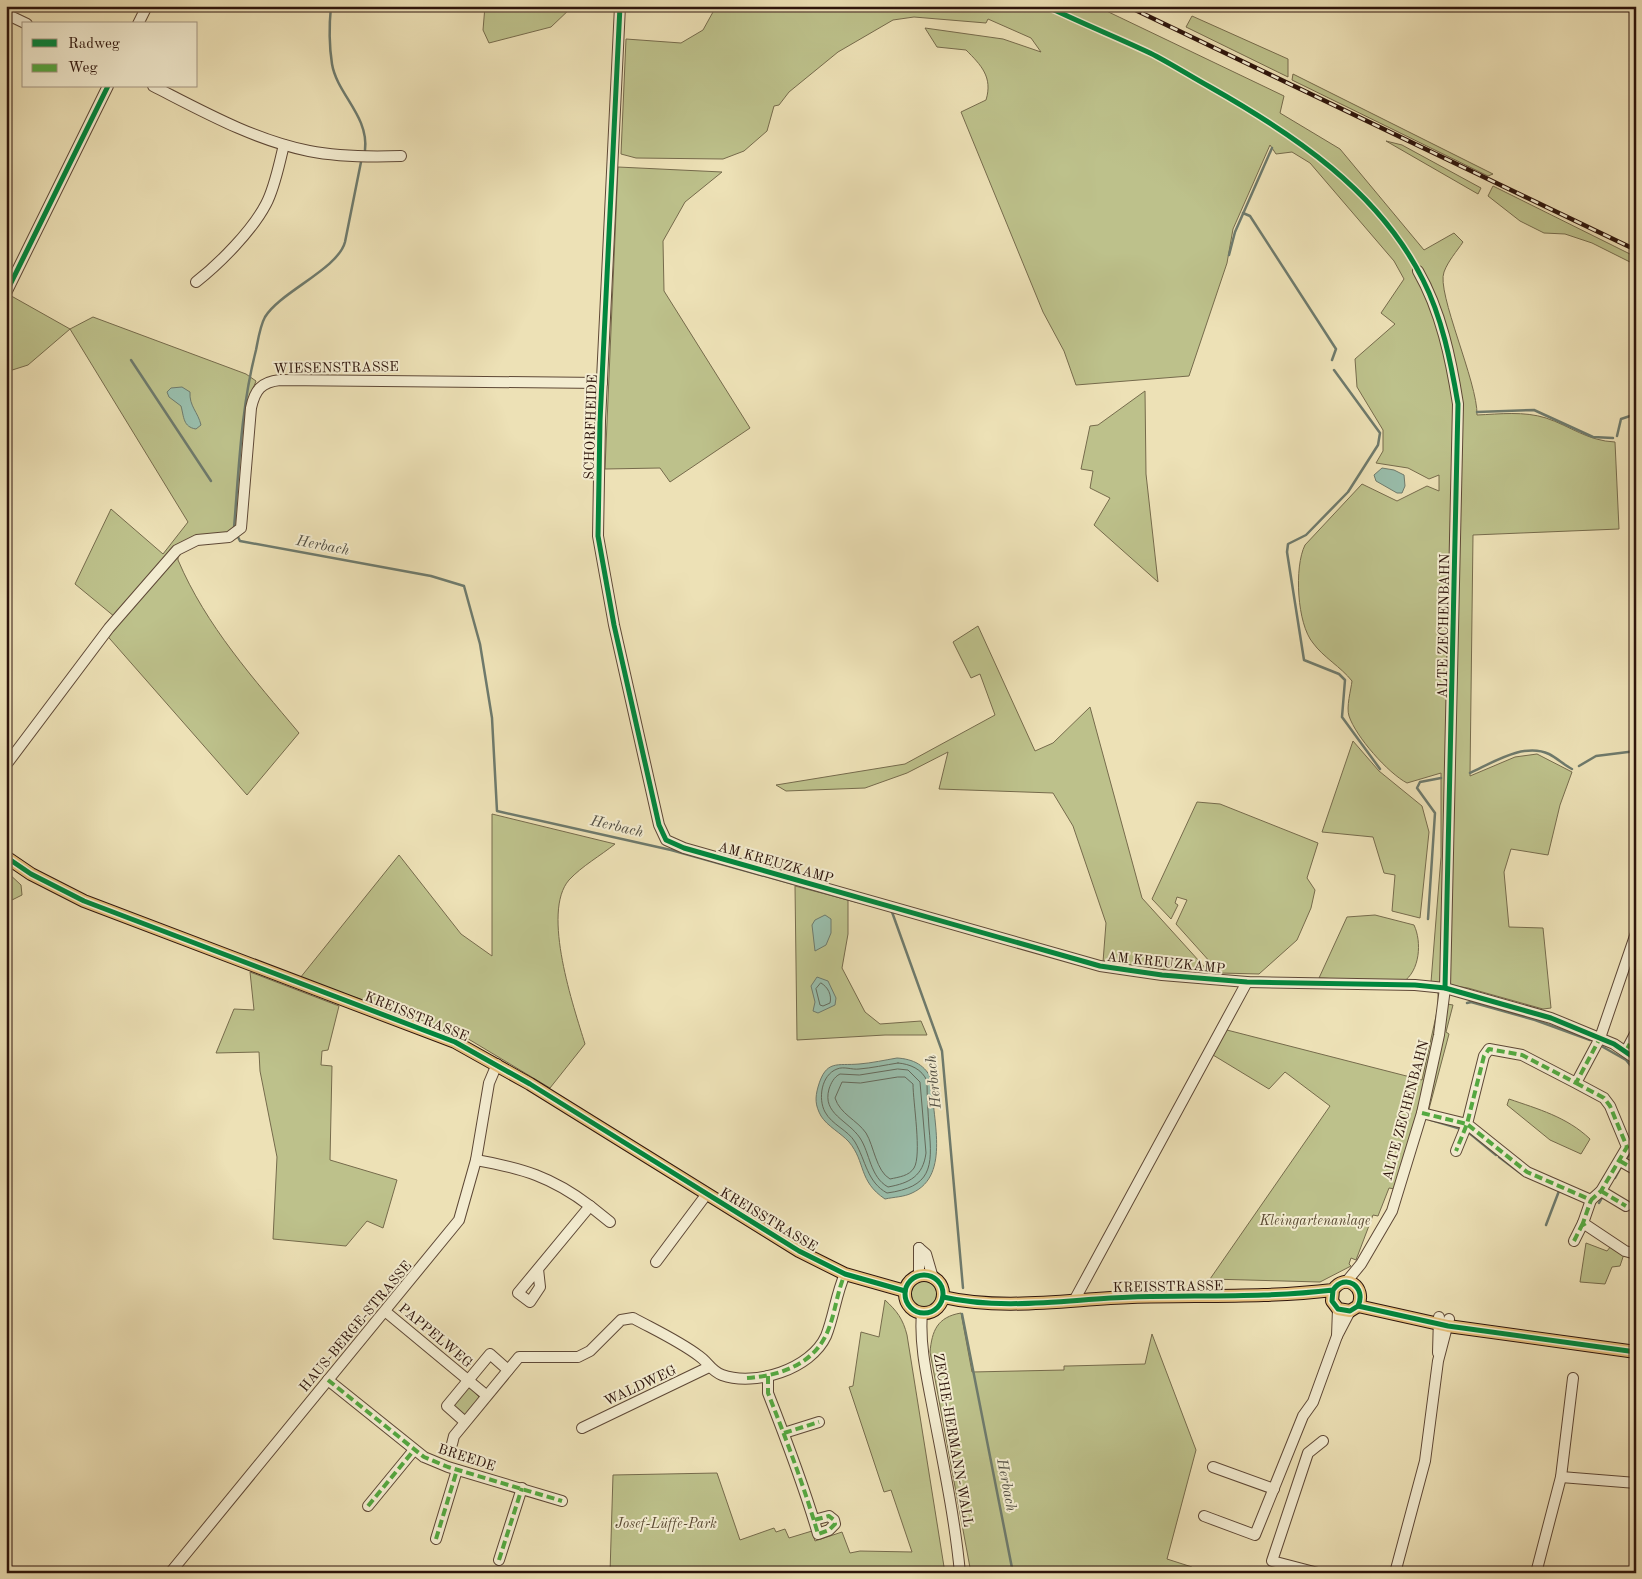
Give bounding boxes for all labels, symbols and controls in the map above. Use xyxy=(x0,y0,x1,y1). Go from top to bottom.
legend xyxy=(22,22,198,88)
text: Radweg xyxy=(68,37,120,52)
text: Weg xyxy=(68,61,98,76)
street label: WIESENSTRASSE xyxy=(273,360,399,376)
street label: SCHORFHEIDE xyxy=(582,374,600,480)
water label: Herbach xyxy=(294,534,351,559)
street label: ALTE ZECHENBAHN xyxy=(1436,553,1452,699)
water label: Herbach xyxy=(588,814,645,841)
street label: AM KREUZKAMP xyxy=(717,840,835,886)
street label: AM KREUZKAMP xyxy=(1106,950,1226,976)
street label: KREISSTRASSE xyxy=(363,990,471,1044)
street label: ALTE ZECHENBAHN xyxy=(1380,1038,1432,1182)
water label: Herbach xyxy=(924,1054,945,1110)
street label: KREISSTRASSE xyxy=(717,1185,820,1254)
park label: Kleingartenanlage xyxy=(1258,1214,1371,1229)
street label: HAUS-BERGE-STRASSE xyxy=(297,1259,415,1395)
street label: KREISSTRASSE xyxy=(1112,1279,1224,1295)
street label: PAPPELWEG xyxy=(396,1301,475,1370)
street label: ZECHE-HERMANN-WALL xyxy=(931,1352,975,1528)
street label: WALDWEG xyxy=(602,1363,679,1409)
street label: BREEDE xyxy=(436,1442,497,1474)
water label: Herbach xyxy=(993,1456,1018,1513)
park label: Josef-Lüffe-Park xyxy=(615,1517,717,1532)

